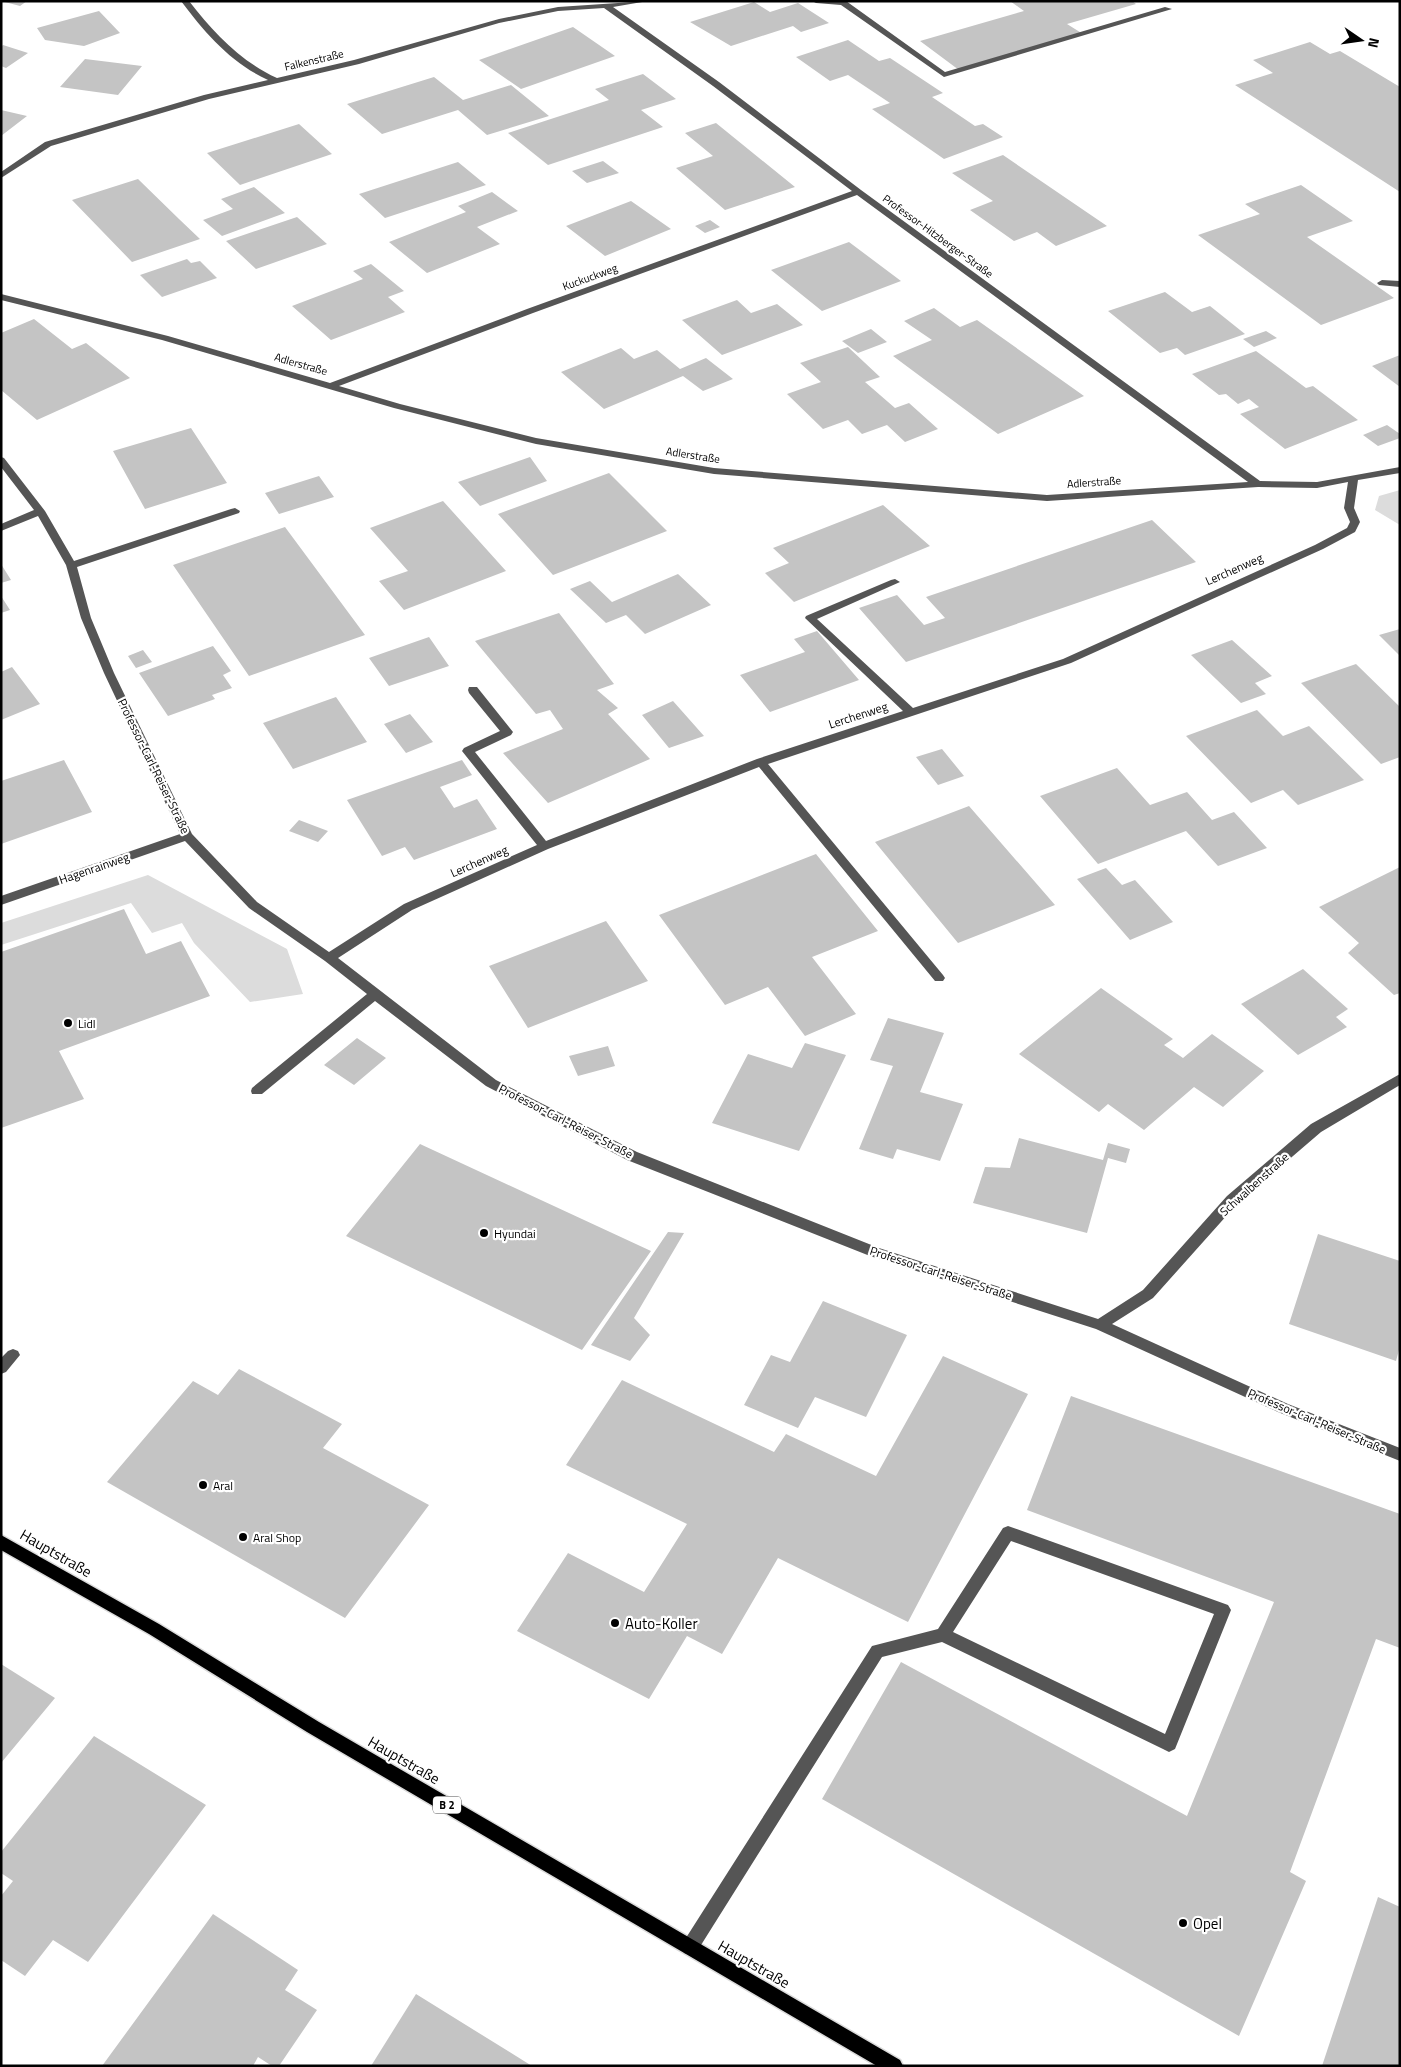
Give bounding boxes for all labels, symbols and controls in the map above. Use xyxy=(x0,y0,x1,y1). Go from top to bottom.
north arrow xyxy=(1336,15,1386,65)
text: N xyxy=(1363,36,1385,50)
street label: Falkenstraße xyxy=(283,45,346,75)
street label: Professor-Hitzberger-Straße xyxy=(879,190,997,282)
street label: Kuckuckweg xyxy=(560,260,620,294)
street label: Adlerstraße xyxy=(273,349,330,379)
street label: Adlerstraße xyxy=(665,443,722,467)
street label: Adlerstraße xyxy=(1066,472,1122,492)
street label: Lerchenweg xyxy=(1202,548,1266,590)
street label: Professor-Carl-Reiser-Straße xyxy=(113,695,195,837)
street label: Lerchenweg xyxy=(826,697,890,733)
street label: Lerchenweg xyxy=(447,840,511,882)
street label: Hagenrainweg xyxy=(56,847,132,889)
place label: Lidl xyxy=(78,1014,96,1033)
marker: Lidl xyxy=(62,1017,74,1029)
street label: Professor-Carl-Reiser-Straße xyxy=(496,1079,636,1163)
street label: Schwalbenstraße xyxy=(1215,1148,1293,1220)
place label: Hyundai xyxy=(494,1224,536,1243)
marker: Hyundai xyxy=(478,1227,490,1239)
street label: Professor-Carl-Reiser-Straße xyxy=(868,1241,1014,1305)
street label: Professor-Carl-Reiser-Straße xyxy=(1245,1383,1389,1459)
place label: Aral xyxy=(213,1476,233,1495)
marker: Aral xyxy=(197,1479,209,1491)
street label: Hauptstraße xyxy=(16,1523,96,1583)
place label: Aral Shop xyxy=(253,1528,301,1547)
marker: Aral Shop xyxy=(237,1531,249,1543)
place label: Auto-Koller xyxy=(625,1612,698,1635)
marker: Auto-Koller xyxy=(609,1617,621,1629)
street label: Hauptstraße xyxy=(364,1730,444,1790)
road number: B 2 xyxy=(433,1796,461,1814)
place label: Opel xyxy=(1193,1912,1222,1935)
marker: Opel xyxy=(1177,1917,1189,1929)
street label: Hauptstraße xyxy=(714,1934,794,1994)

